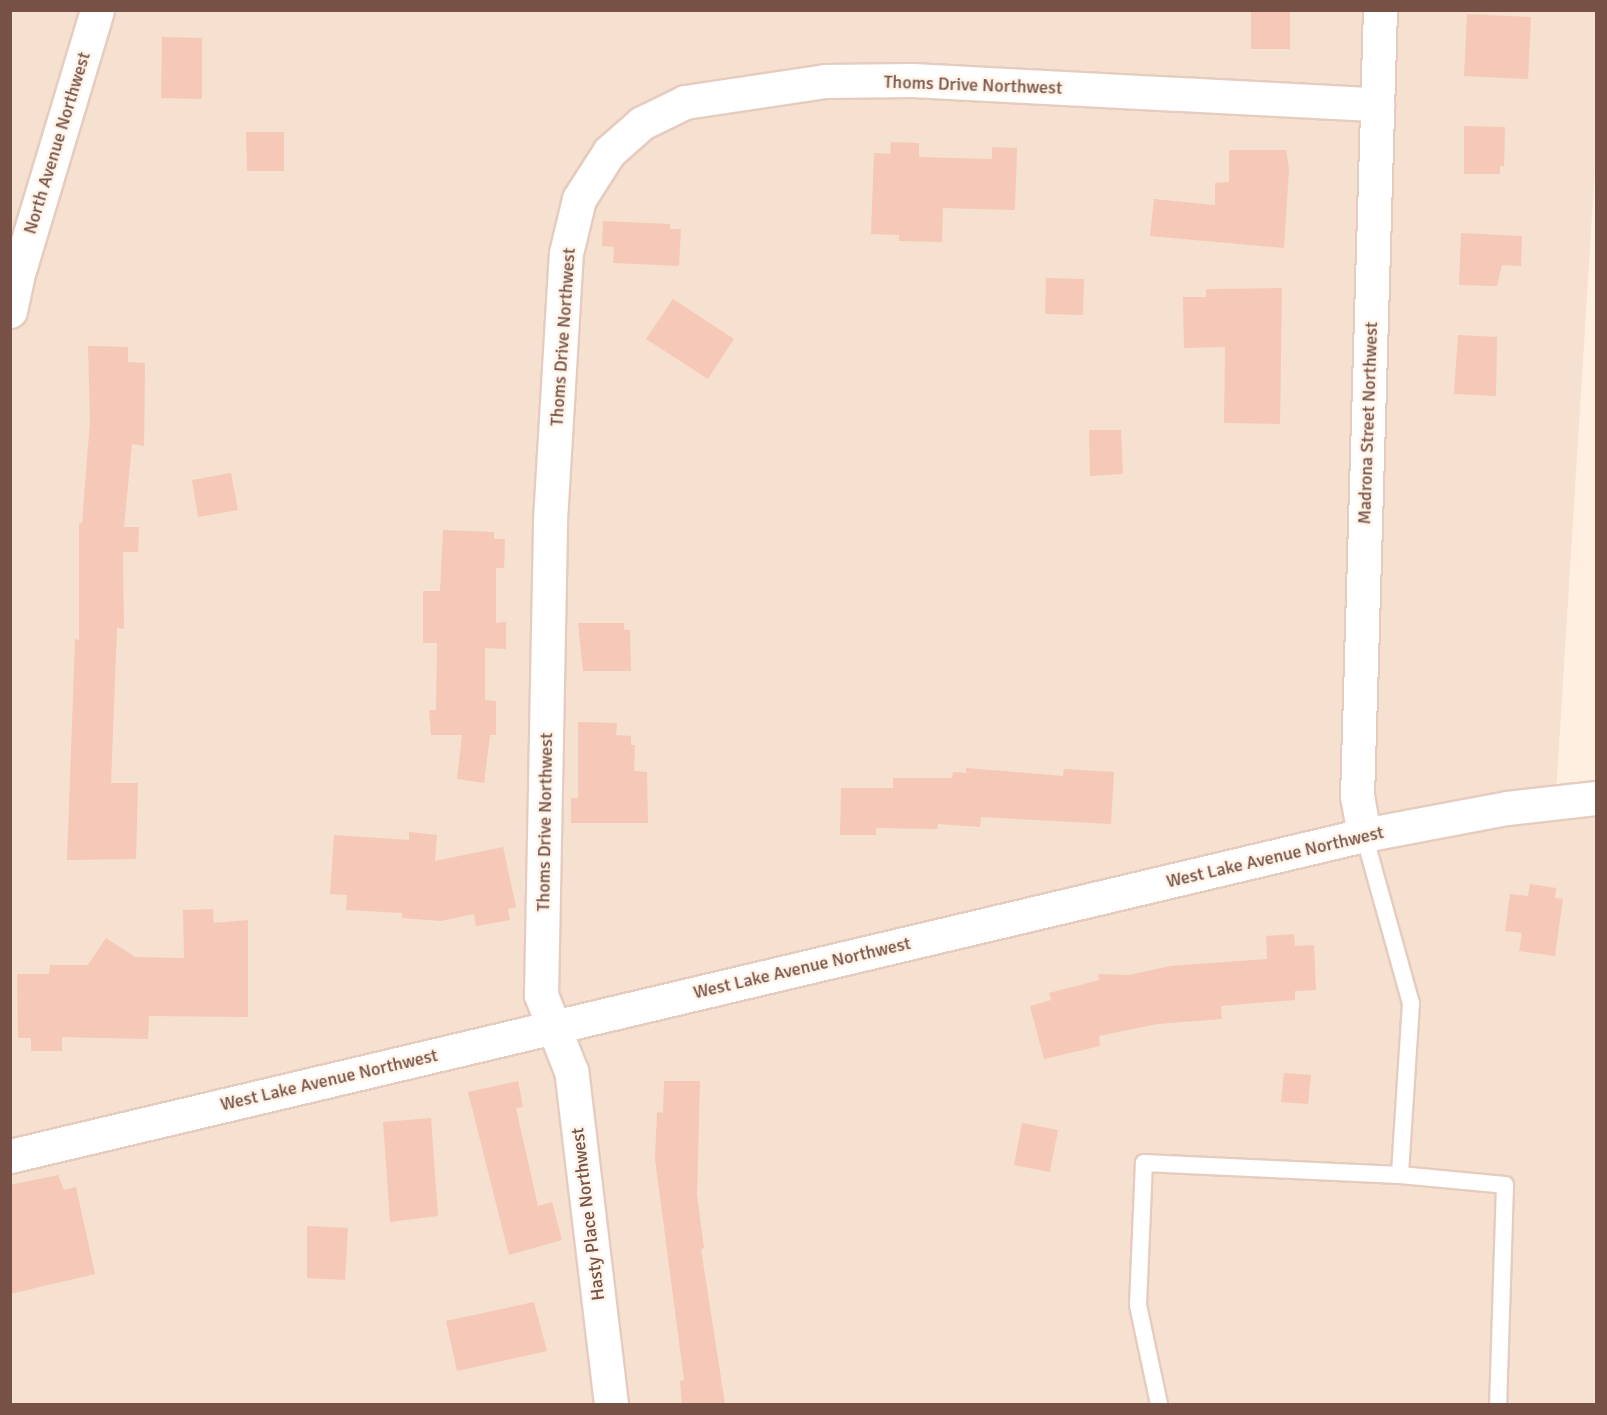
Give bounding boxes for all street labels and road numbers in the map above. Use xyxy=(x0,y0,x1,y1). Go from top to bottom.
street label: North Avenue Northwest xyxy=(19,49,95,237)
street label: Thoms Drive Northwest xyxy=(883,71,1063,99)
street label: Thoms Drive Northwest xyxy=(546,247,580,427)
street label: Madrona Street Northwest xyxy=(1354,321,1382,525)
street label: Thoms Drive Northwest xyxy=(533,732,557,912)
street label: West Lake Avenue Northwest xyxy=(1164,821,1386,893)
street label: West Lake Avenue Northwest xyxy=(691,932,913,1004)
street label: West Lake Avenue Northwest xyxy=(218,1044,440,1116)
street label: Hasty Place Northwest xyxy=(567,1126,609,1302)

